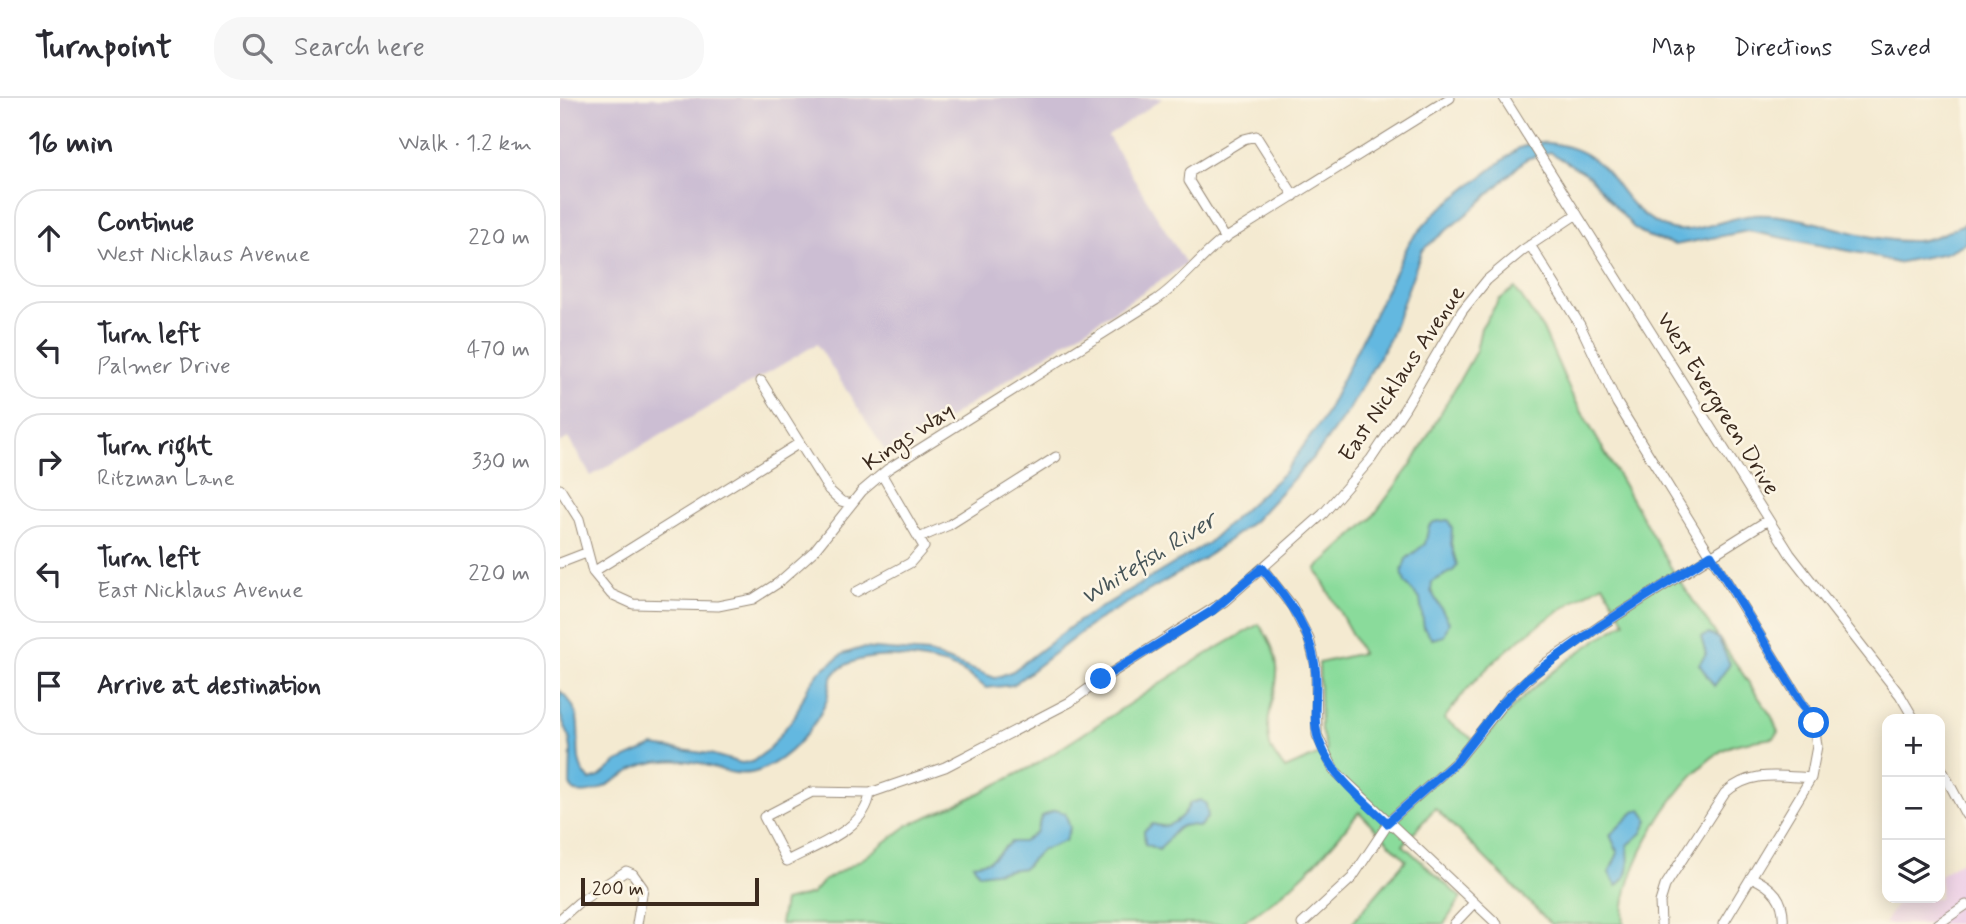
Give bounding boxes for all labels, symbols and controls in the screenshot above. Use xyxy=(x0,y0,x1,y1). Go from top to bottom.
search box xyxy=(214,17,704,80)
text: Turnpoint xyxy=(35,26,172,70)
icon: search xyxy=(238,29,276,67)
text: Search here xyxy=(294,31,425,65)
text: Map xyxy=(1652,33,1696,64)
text: Directions xyxy=(1734,33,1832,64)
text: Saved xyxy=(1870,33,1931,64)
text: 16 min xyxy=(28,124,114,163)
text: Walk · 1.2 km xyxy=(399,129,532,159)
text: Continue xyxy=(97,206,194,240)
icon: ahead xyxy=(30,219,68,257)
text: 220 m xyxy=(468,223,530,253)
text: West Nicklaus Avenue xyxy=(97,240,310,270)
street label: East Nicklaus Avenue xyxy=(1333,280,1473,468)
street label: West Evergreen Drive xyxy=(1647,307,1786,502)
text: Turn left xyxy=(97,318,201,352)
icon: left xyxy=(30,331,68,369)
text: 470 m xyxy=(467,335,530,365)
text: Palmer Drive xyxy=(97,352,231,382)
street label: Kings Way xyxy=(858,396,961,481)
text: Turn right xyxy=(97,430,213,464)
icon: right xyxy=(30,443,68,481)
text: 330 m xyxy=(472,447,530,477)
text: Ritzman Lane xyxy=(97,464,235,494)
water label: Whitefish River xyxy=(1075,503,1226,613)
text: Turn left xyxy=(97,542,201,576)
icon: left xyxy=(30,555,68,593)
text: 220 m xyxy=(468,559,530,589)
text: East Nicklaus Avenue xyxy=(97,576,303,606)
route end xyxy=(1085,663,1116,694)
icon: arrive xyxy=(30,667,68,705)
text: Arrive at destination xyxy=(97,669,321,703)
route start xyxy=(1798,707,1829,738)
map controls xyxy=(1882,714,1945,903)
button: + xyxy=(1882,714,1945,777)
button: − xyxy=(1882,777,1945,840)
button: layers xyxy=(1882,840,1945,903)
scale bar xyxy=(581,875,760,907)
text: 200 m xyxy=(592,877,644,902)

